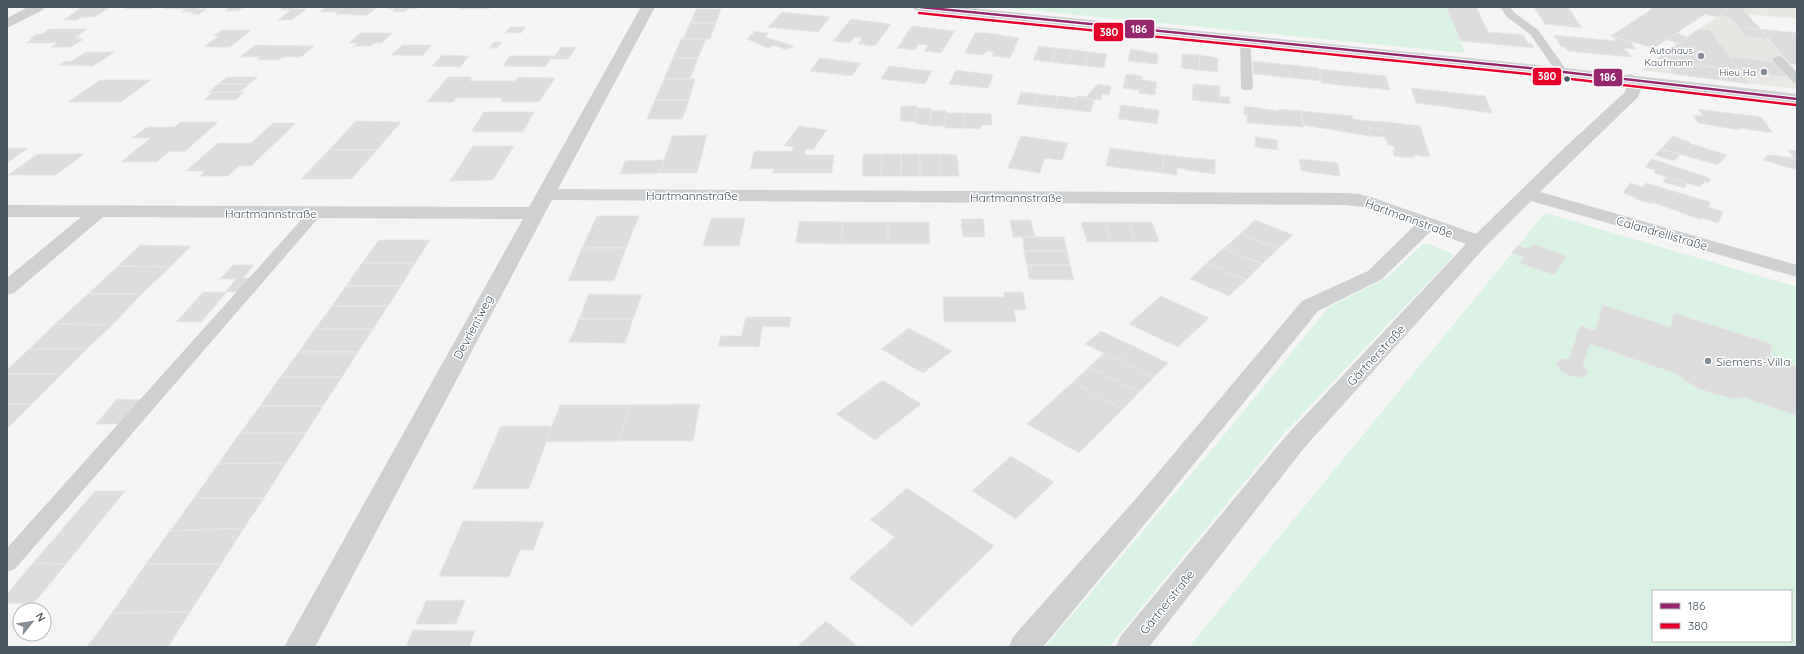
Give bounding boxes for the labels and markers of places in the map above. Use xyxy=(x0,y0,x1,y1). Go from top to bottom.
place label: Autohaus Kaufmann xyxy=(1644,44,1693,69)
marker: Autohaus Kaufmann xyxy=(1696,51,1706,61)
place label: Hieu Ha xyxy=(1719,66,1756,79)
marker: Hieu Ha xyxy=(1759,67,1769,77)
unlabelled marker xyxy=(1562,74,1572,84)
place label: Siemens-Villa xyxy=(1716,354,1790,369)
marker: Siemens-Villa xyxy=(1703,356,1713,366)

